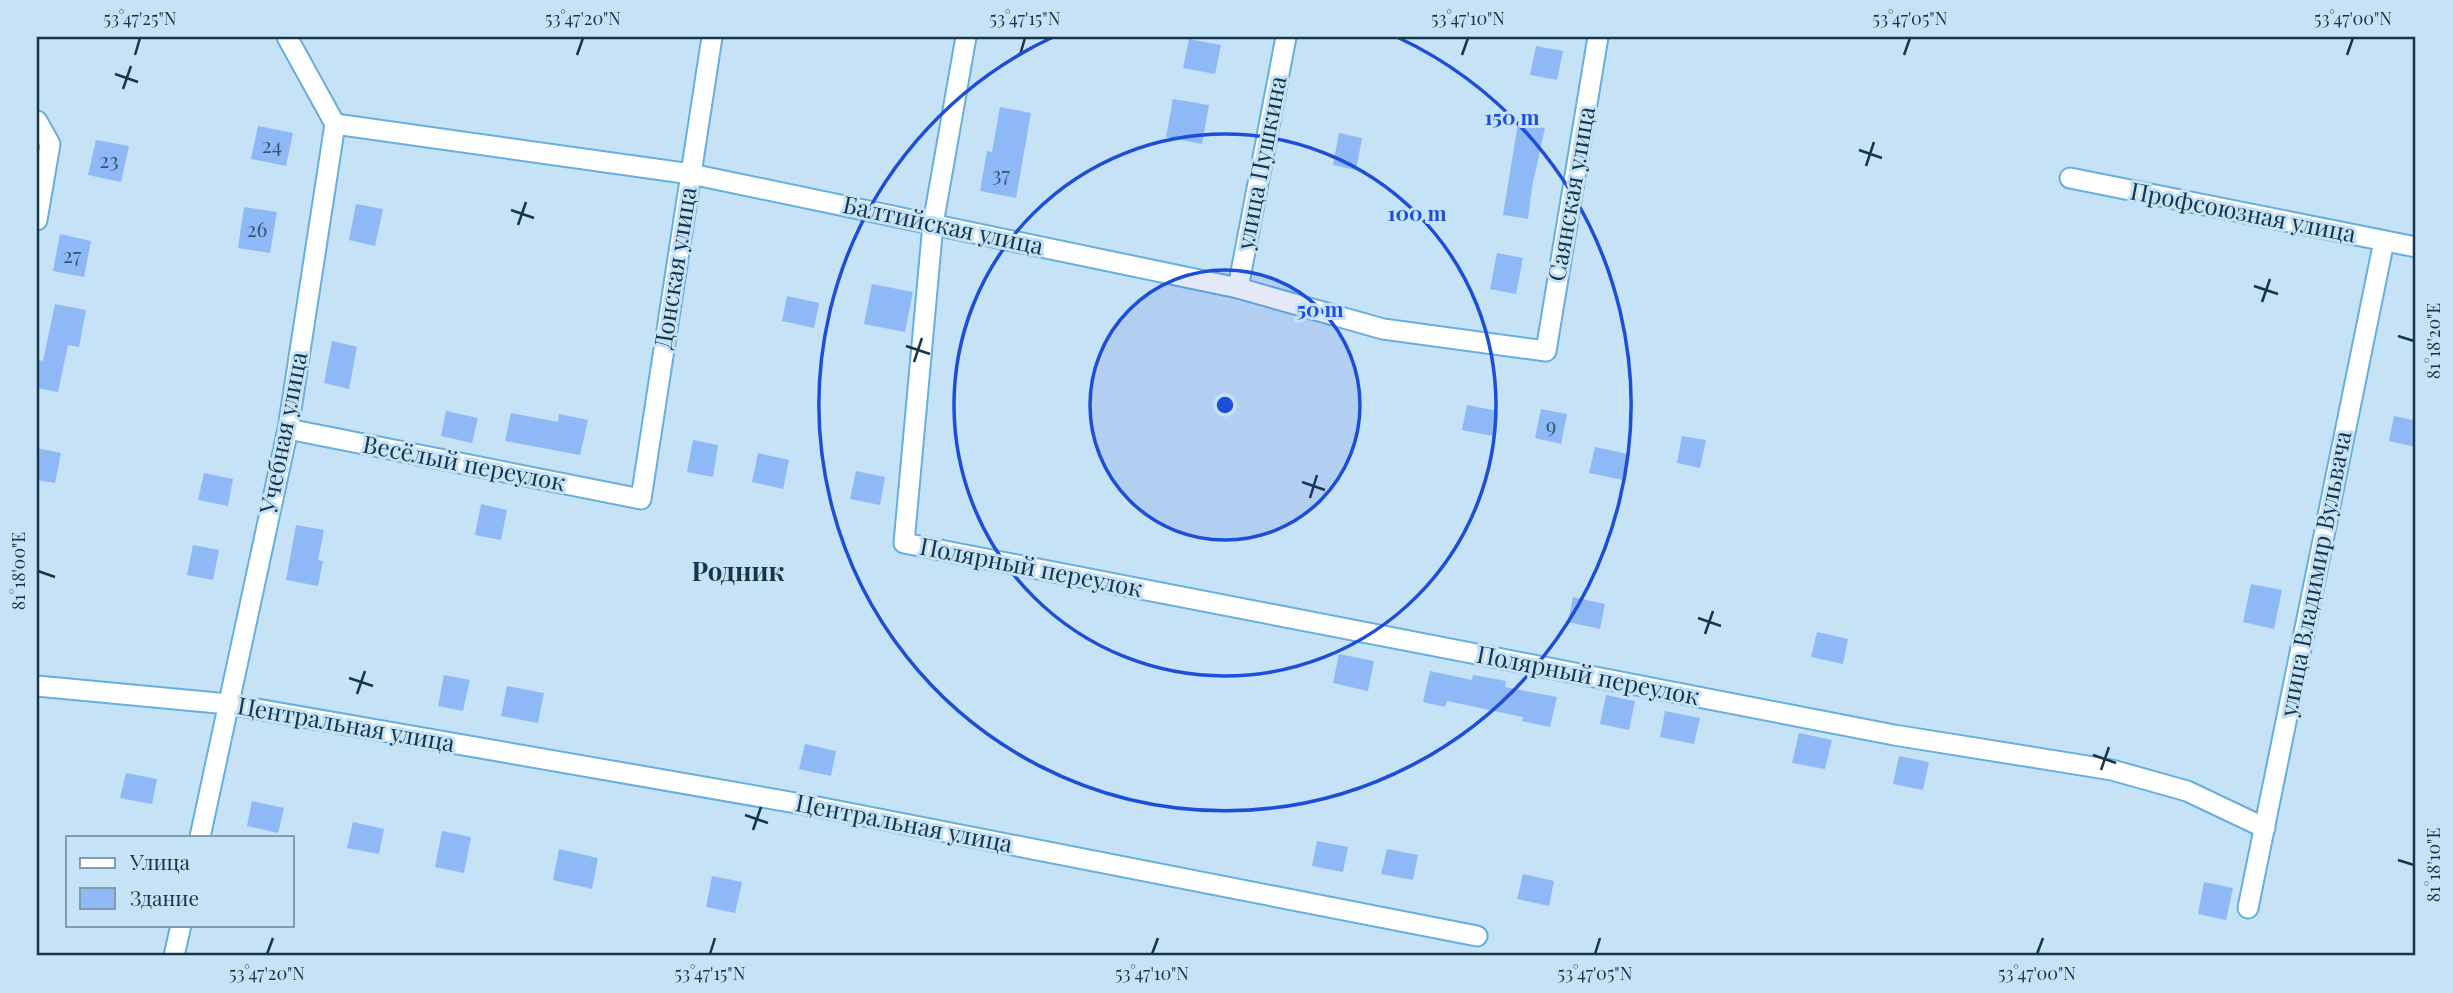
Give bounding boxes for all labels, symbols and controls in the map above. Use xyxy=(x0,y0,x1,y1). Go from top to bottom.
text: 53°47'25"N xyxy=(103,6,177,30)
text: 53°47'20"N xyxy=(545,6,621,30)
text: 53°47'15"N xyxy=(990,6,1061,30)
text: 53°47'10"N xyxy=(1431,6,1505,30)
text: 53°47'05"N xyxy=(1873,6,1948,30)
text: 53°47'00"N xyxy=(2314,6,2392,30)
street label: улица Пушкина xyxy=(1227,73,1293,253)
text: 150 m xyxy=(1485,102,1539,130)
street label: Саянская улица xyxy=(1539,104,1601,284)
house number: 24 xyxy=(262,130,282,158)
house number: 23 xyxy=(99,145,119,173)
house number: 37 xyxy=(992,159,1010,187)
street label: Профсоюзная улица xyxy=(2128,173,2359,249)
street label: Донская улица xyxy=(645,184,703,351)
street label: Балтийская улица xyxy=(840,187,1047,261)
text: 100 m xyxy=(1387,198,1447,226)
house number: 26 xyxy=(247,214,268,242)
house number: 27 xyxy=(63,240,82,268)
text: 50 m xyxy=(1296,294,1344,322)
text: 81°18'20"E xyxy=(2421,303,2445,379)
street label: Учебная улица xyxy=(250,349,313,517)
centre of rings xyxy=(1213,393,1237,417)
house number: 9 xyxy=(1546,410,1556,438)
street label: Весёлый переулок xyxy=(360,427,569,497)
street label: улица Владимир Вульвача xyxy=(2270,428,2357,720)
street label: Полярный переулок xyxy=(917,529,1146,603)
text: 81°18'00"E xyxy=(6,532,30,610)
district label: Родник xyxy=(691,553,785,588)
street label: Полярный переулок xyxy=(1474,637,1703,711)
street label: Центральная улица xyxy=(235,688,458,758)
street label: Центральная улица xyxy=(793,785,1016,859)
text: 81°18'10"E xyxy=(2421,828,2445,902)
legend xyxy=(66,836,294,926)
text: Улица xyxy=(129,847,191,875)
text: Здание xyxy=(130,883,199,911)
text: 53°47'20"N xyxy=(229,961,305,985)
text: 53°47'15"N xyxy=(675,961,746,985)
text: 53°47'10"N xyxy=(1115,961,1189,985)
text: 53°47'05"N xyxy=(1558,961,1633,985)
text: 53°47'00"N xyxy=(1998,961,2076,985)

